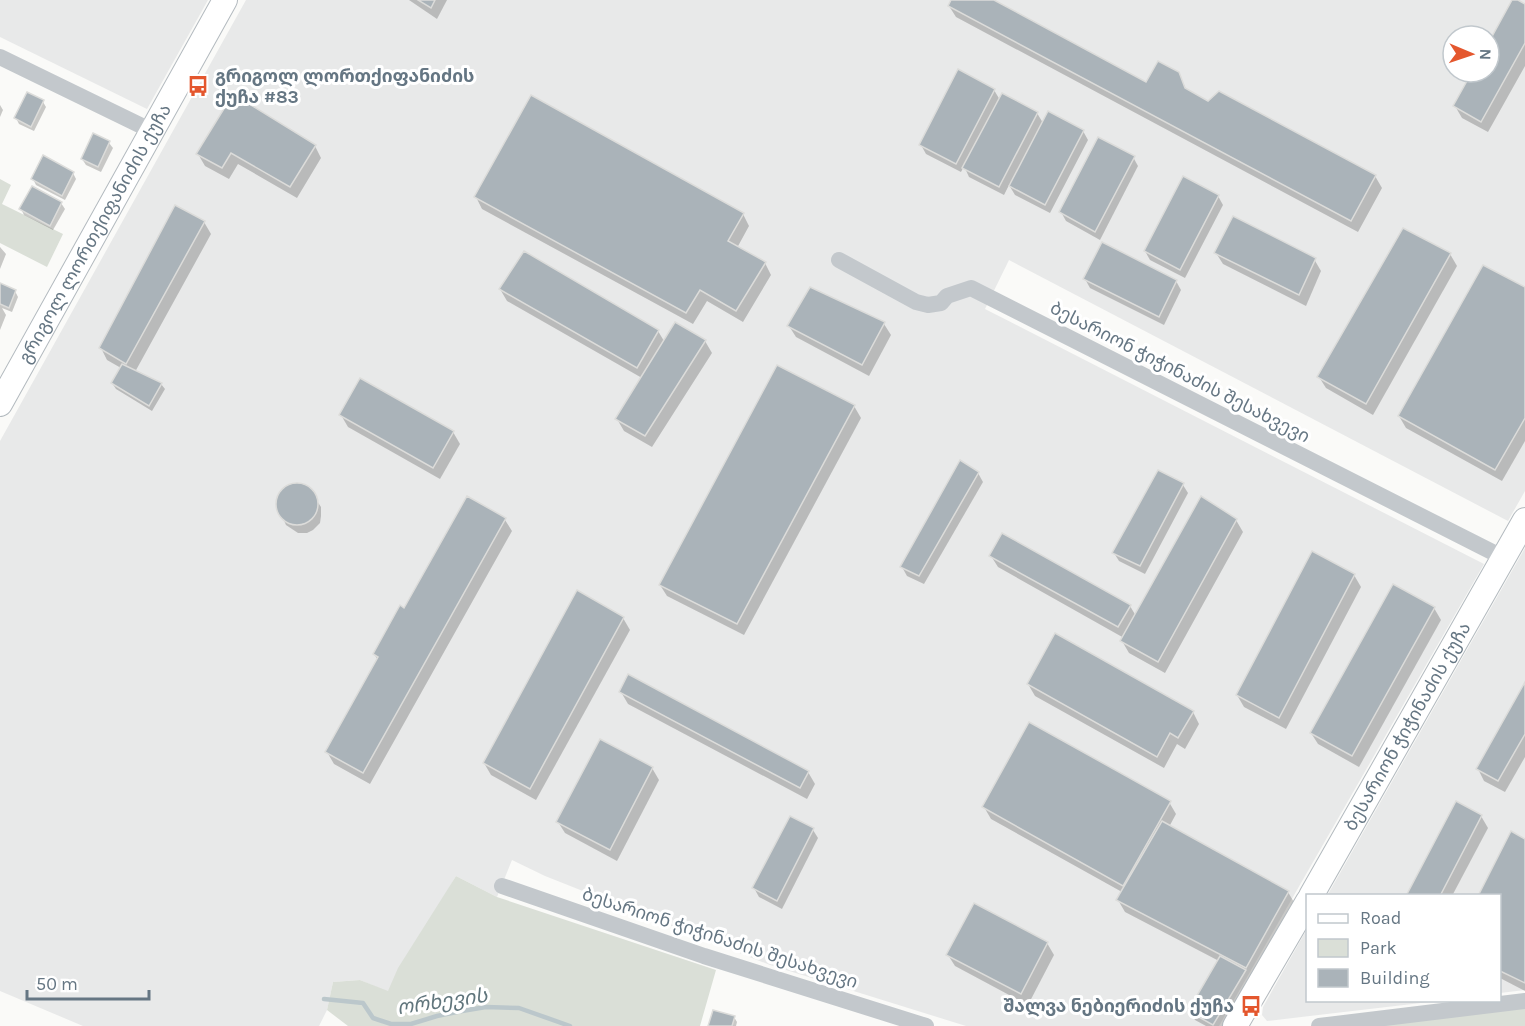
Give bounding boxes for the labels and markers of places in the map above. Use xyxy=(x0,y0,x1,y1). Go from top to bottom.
place label: გრიგოლ ლორთქიფანიძის ქუჩა #83 xyxy=(215,65,474,108)
bus stop icon: გრიგოლ ლორთქიფანიძის ქუჩა #83 xyxy=(186,74,210,98)
bus stop icon: შალვა ნებიერიძის ქუჩა xyxy=(1239,994,1263,1018)
place label: შალვა ნებიერიძის ქუჩა xyxy=(1003,995,1234,1017)

